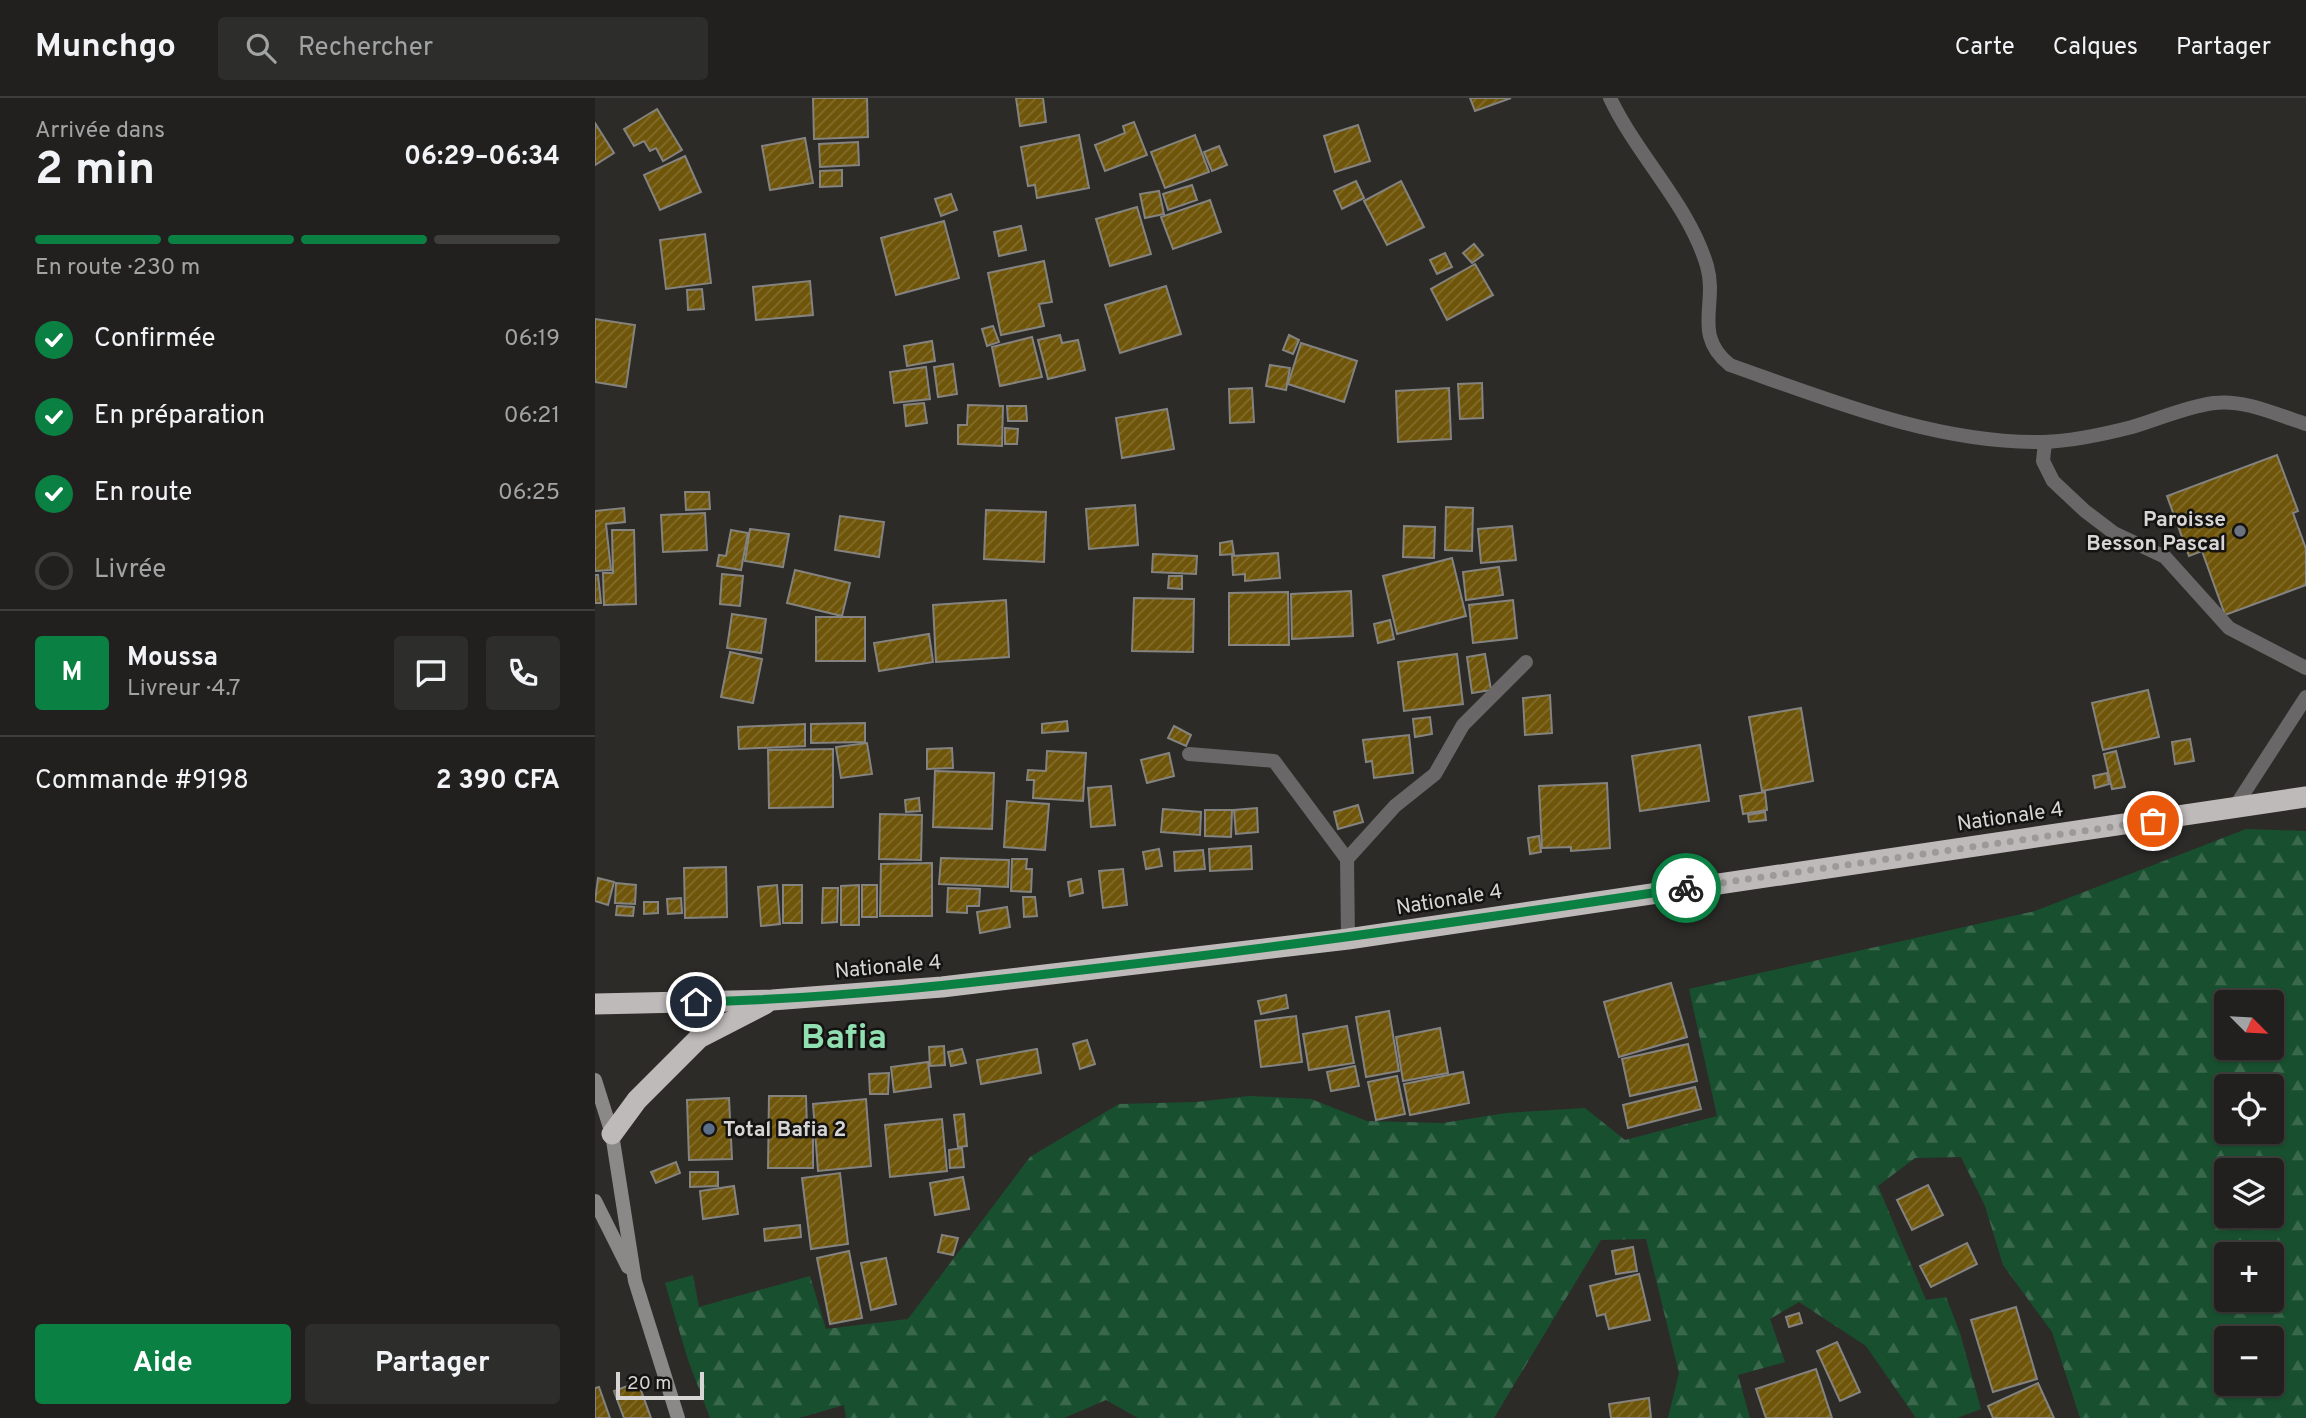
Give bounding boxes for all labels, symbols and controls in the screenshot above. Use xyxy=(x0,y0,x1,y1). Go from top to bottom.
search box xyxy=(218,17,708,80)
text: Munchgo xyxy=(35,27,176,69)
icon: search xyxy=(242,29,280,67)
text: Rechercher xyxy=(298,32,433,65)
text: Carte xyxy=(1955,33,2015,63)
text: Calques xyxy=(2053,33,2138,63)
text: Partager xyxy=(2176,33,2271,63)
text: Arrivée dans xyxy=(35,117,165,146)
text: 06:29–06:34 xyxy=(404,141,560,174)
text: 2 min xyxy=(35,142,155,201)
text: En route · 230 m xyxy=(35,254,200,283)
icon: check xyxy=(35,321,73,359)
text: Confirmée xyxy=(94,323,216,356)
text: 06:19 xyxy=(504,325,560,354)
icon: check xyxy=(35,398,73,436)
text: En préparation xyxy=(94,400,265,433)
text: 06:21 xyxy=(504,402,560,431)
icon: check xyxy=(35,475,73,513)
text: En route xyxy=(94,477,192,510)
text: 06:25 xyxy=(498,479,560,508)
place label: Paroisse Besson Pascal xyxy=(2086,507,2226,558)
marker: Paroisse Besson Pascal xyxy=(2232,523,2248,539)
text: Livrée xyxy=(94,554,166,587)
button: chat xyxy=(394,636,468,710)
button: phone xyxy=(486,636,560,710)
text: Moussa xyxy=(127,642,218,675)
text: M xyxy=(61,657,83,690)
text: Livreur · 4.7 xyxy=(127,675,240,704)
text: Commande #9198 xyxy=(35,765,249,798)
text: 2 390 CFA xyxy=(436,765,560,798)
pin xyxy=(2123,791,2183,851)
street label: Nationale 4 xyxy=(1955,797,2065,838)
icon: bag xyxy=(2134,802,2172,840)
courier xyxy=(1651,853,1721,923)
icon: bike xyxy=(1667,869,1705,907)
street label: Nationale 4 xyxy=(1394,879,1504,922)
street label: Nationale 4 xyxy=(834,949,943,986)
pin xyxy=(666,972,726,1032)
icon: home xyxy=(677,983,715,1021)
north arrow xyxy=(2214,990,2284,1060)
map controls xyxy=(2214,990,2284,1396)
district label: Bafia xyxy=(801,1017,887,1061)
button: locate xyxy=(2214,1074,2284,1144)
place label: Total Bafia 2 xyxy=(723,1117,846,1144)
marker: Total Bafia 2 xyxy=(701,1121,717,1137)
button: layers xyxy=(2214,1158,2284,1228)
button: + xyxy=(2214,1242,2284,1312)
button: Aide xyxy=(35,1324,291,1404)
button: Partager xyxy=(305,1324,560,1404)
button: − xyxy=(2214,1326,2284,1396)
scale bar xyxy=(616,1369,703,1401)
text: 20 m xyxy=(627,1372,671,1396)

